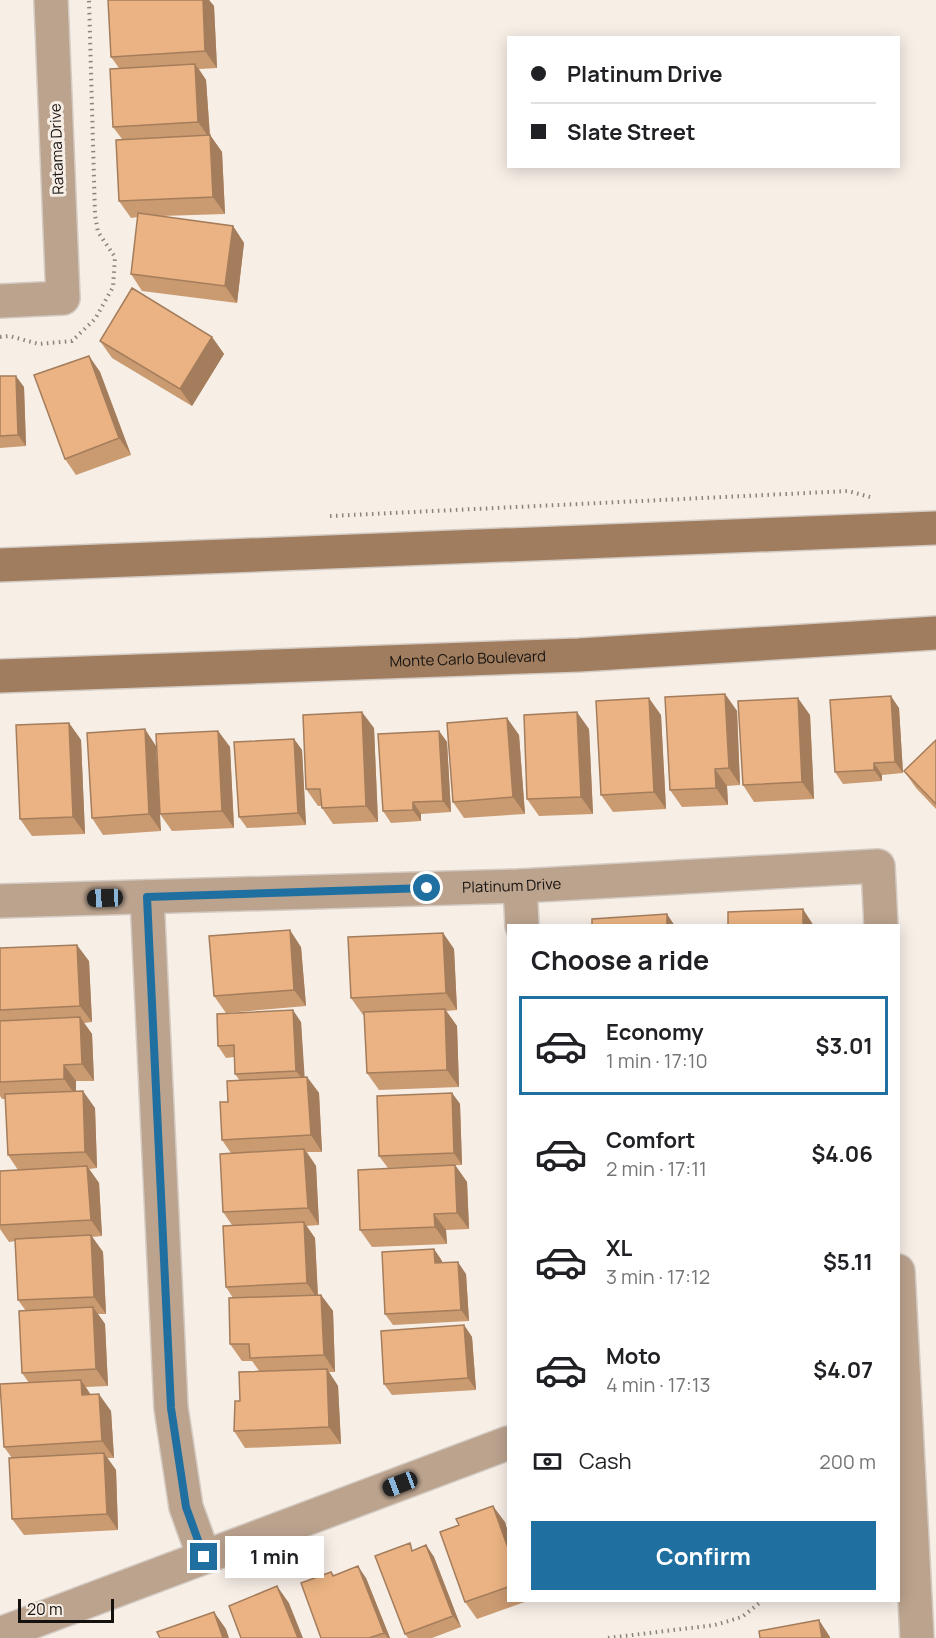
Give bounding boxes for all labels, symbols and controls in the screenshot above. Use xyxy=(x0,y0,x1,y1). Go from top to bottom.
text: Platinum Drive xyxy=(567,59,723,89)
street label: Ratama Drive xyxy=(44,103,69,195)
text: Slate Street xyxy=(567,117,695,147)
street label: Monte Carlo Boulevard xyxy=(389,645,546,672)
street label: Platinum Drive xyxy=(462,873,562,898)
route start xyxy=(413,874,440,901)
car xyxy=(87,888,123,908)
text: Choose a ride xyxy=(531,941,709,978)
text: Economy xyxy=(606,1017,704,1047)
icon: car xyxy=(534,1019,588,1073)
text: $3.01 xyxy=(816,1031,873,1061)
text: 1 min · 17:10 xyxy=(606,1047,708,1074)
text: Comfort xyxy=(606,1125,695,1155)
icon: car xyxy=(534,1127,588,1181)
text: $4.06 xyxy=(811,1139,873,1169)
text: 2 min · 17:11 xyxy=(606,1155,707,1182)
text: XL xyxy=(606,1233,632,1263)
icon: car xyxy=(534,1235,588,1289)
text: $5.11 xyxy=(823,1247,873,1277)
text: 3 min · 17:12 xyxy=(606,1263,710,1290)
text: Moto xyxy=(606,1341,661,1371)
icon: car xyxy=(534,1343,588,1397)
text: $4.07 xyxy=(813,1355,873,1385)
text: 4 min · 17:13 xyxy=(606,1371,711,1398)
icon: cash xyxy=(531,1445,564,1478)
text: Cash xyxy=(579,1446,632,1476)
text: 200 m xyxy=(819,1448,876,1475)
car xyxy=(380,1469,420,1499)
button: Confirm xyxy=(531,1521,876,1590)
callout: 1 min xyxy=(225,1536,324,1578)
route end xyxy=(190,1543,217,1570)
text: 1 min xyxy=(250,1543,299,1570)
scale bar xyxy=(18,1596,114,1624)
text: 20 m xyxy=(27,1598,63,1620)

